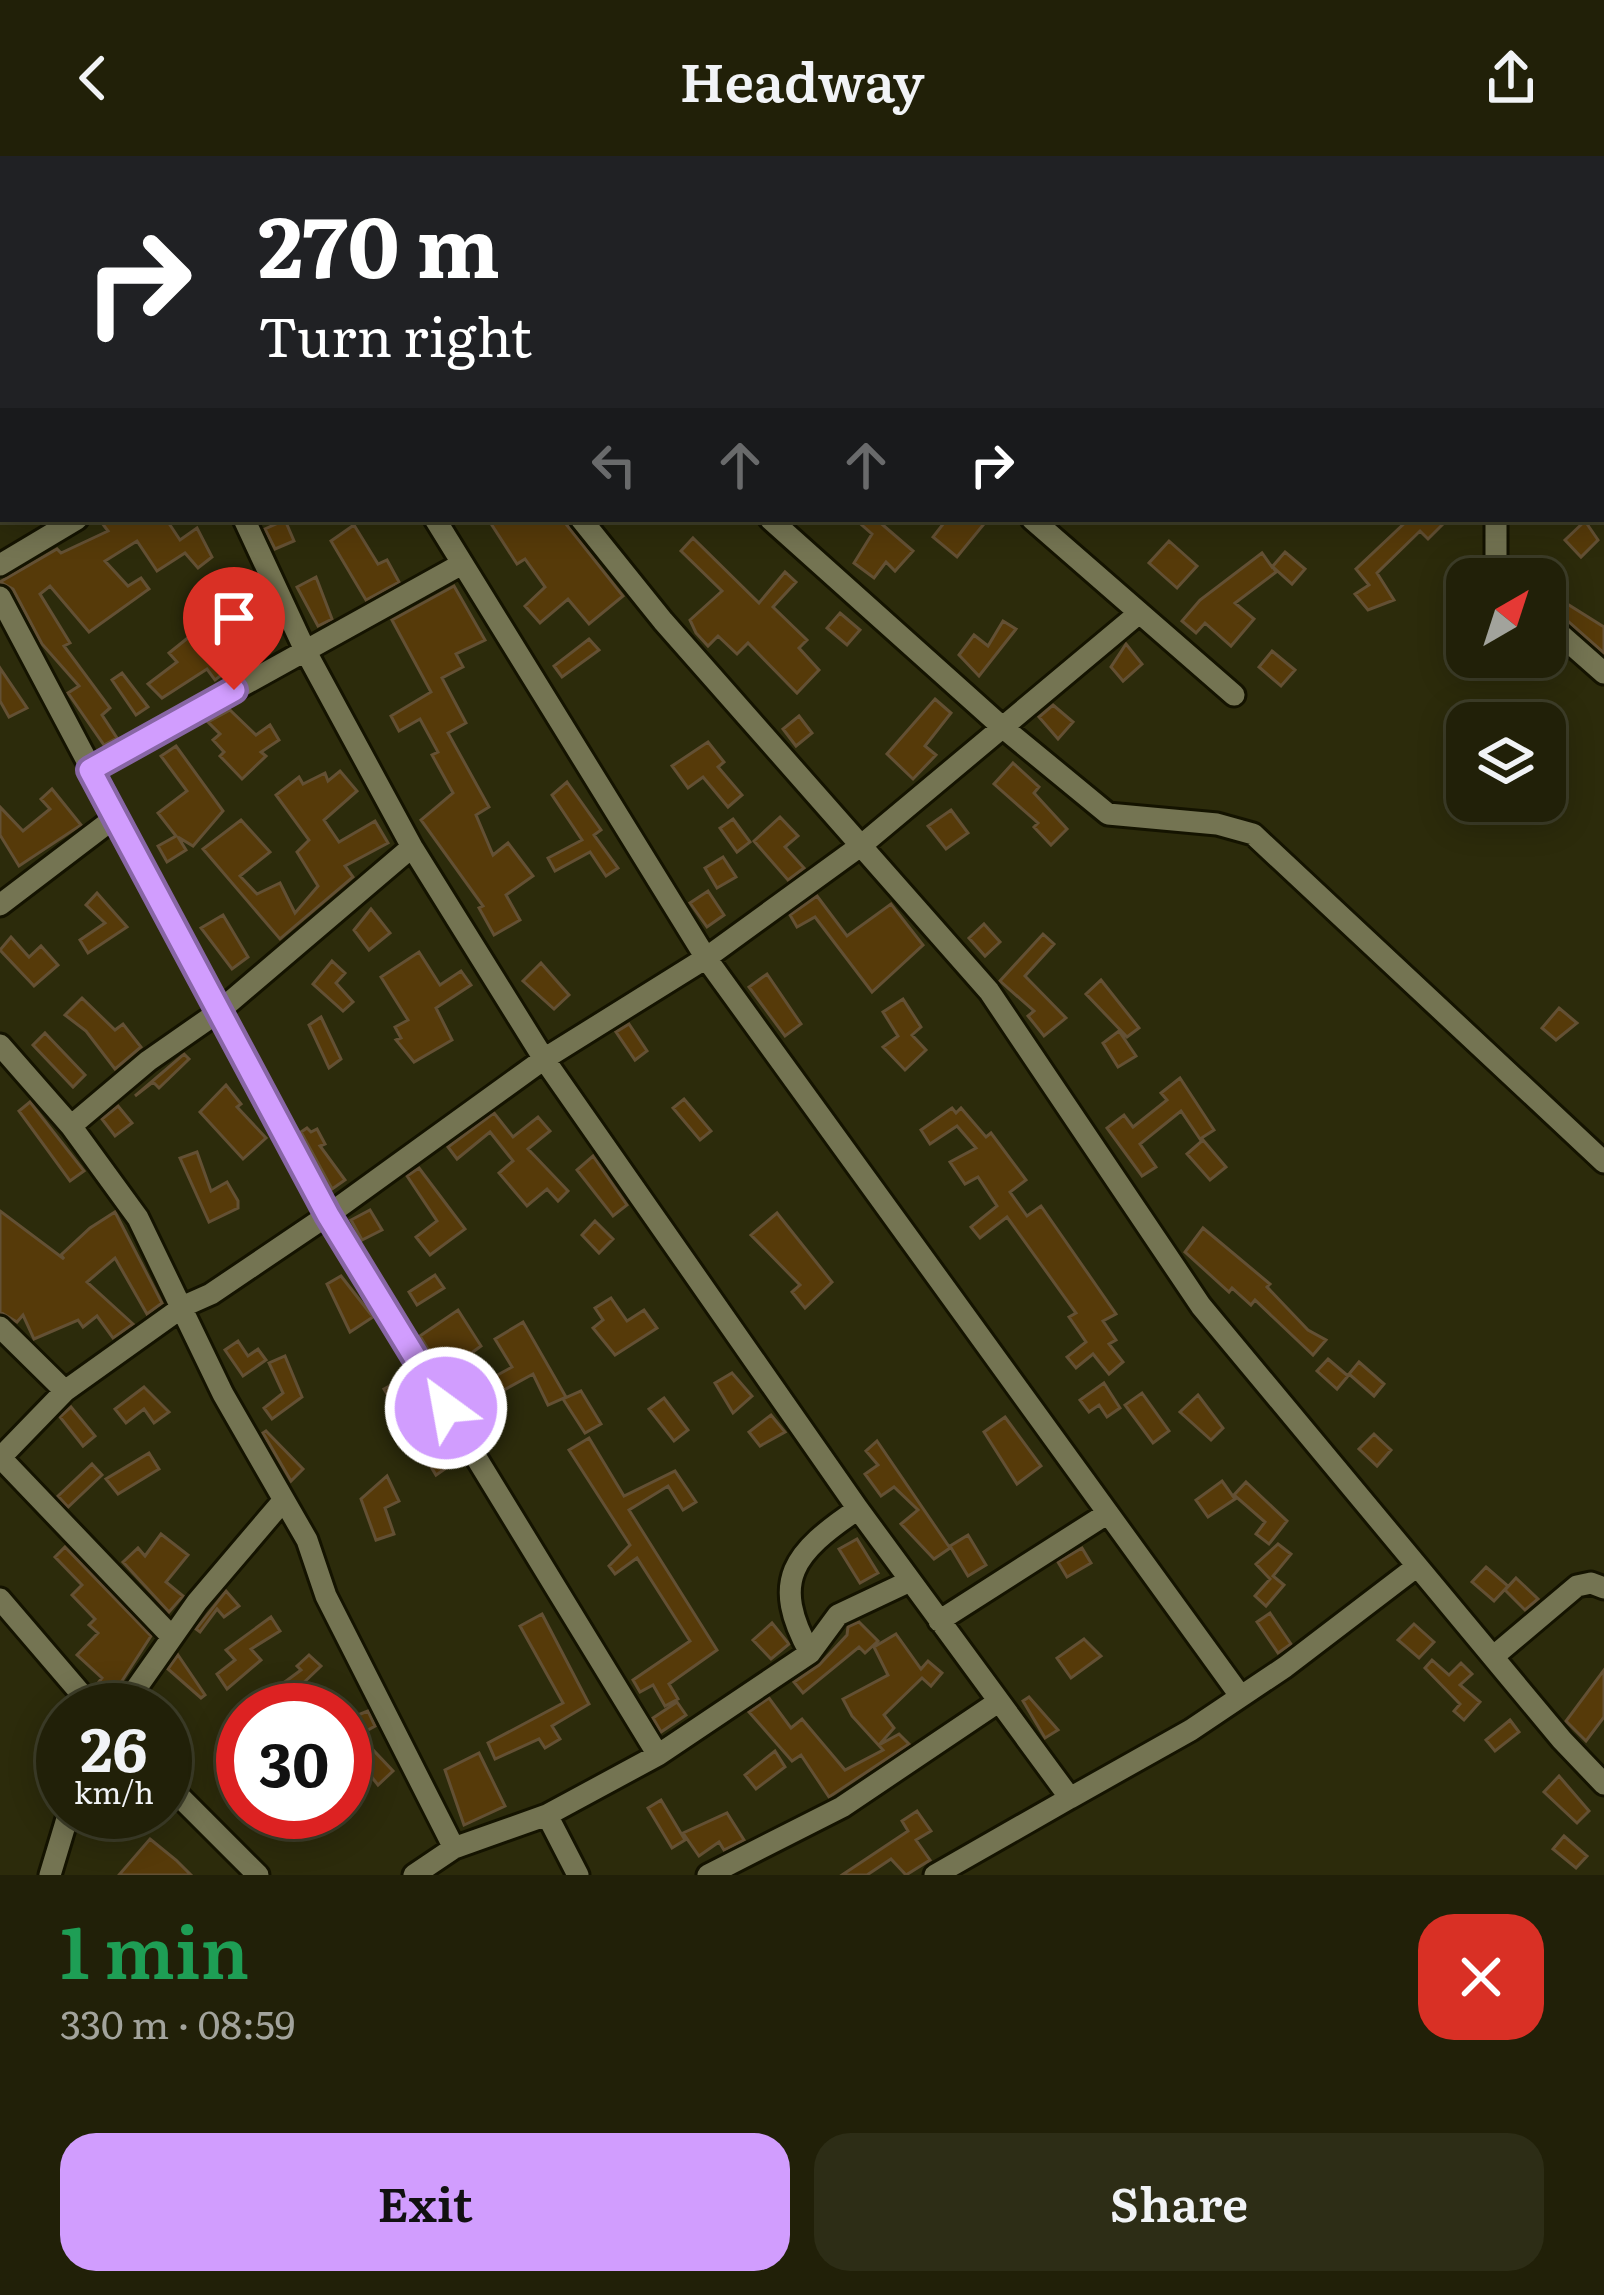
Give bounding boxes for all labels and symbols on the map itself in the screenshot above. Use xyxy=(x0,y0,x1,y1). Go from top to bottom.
north arrow xyxy=(1446,558,1566,678)
pin xyxy=(183,567,285,690)
position arrow xyxy=(383,1345,509,1471)
speed limit sign: 30 xyxy=(216,1683,372,1839)

